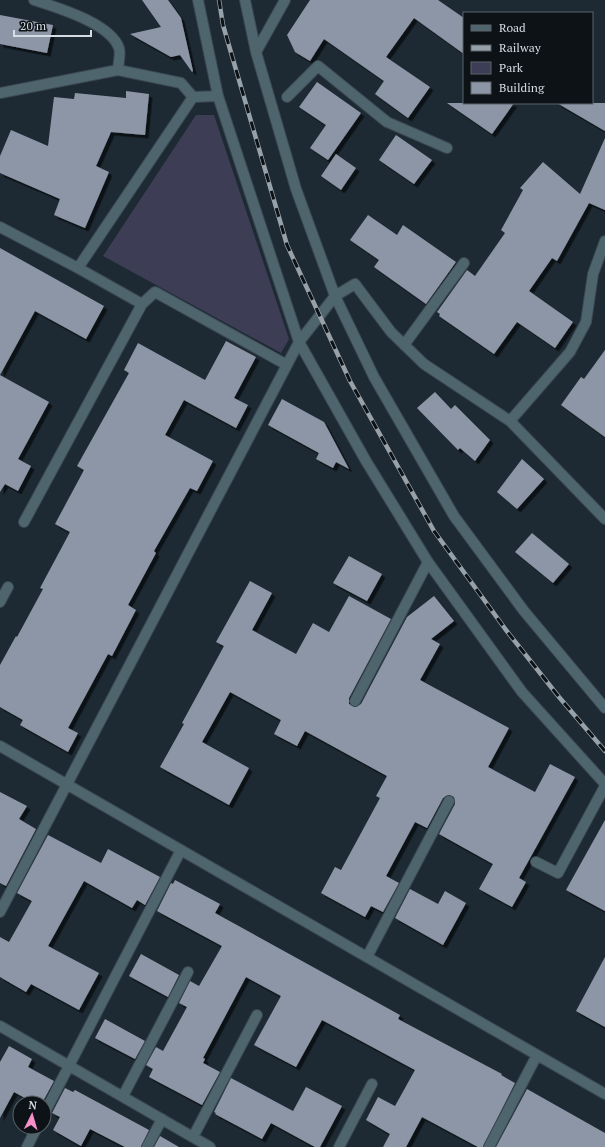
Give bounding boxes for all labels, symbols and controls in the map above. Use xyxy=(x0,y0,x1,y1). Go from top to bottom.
scale bar xyxy=(14,12,91,38)
legend xyxy=(463,12,593,104)
text: 20 m xyxy=(20,18,47,33)
text: Road xyxy=(499,20,526,35)
text: Railway xyxy=(499,40,542,55)
text: Park xyxy=(499,60,524,75)
text: Building xyxy=(499,80,545,95)
north arrow xyxy=(12,1095,52,1135)
text: N xyxy=(28,1098,38,1112)

